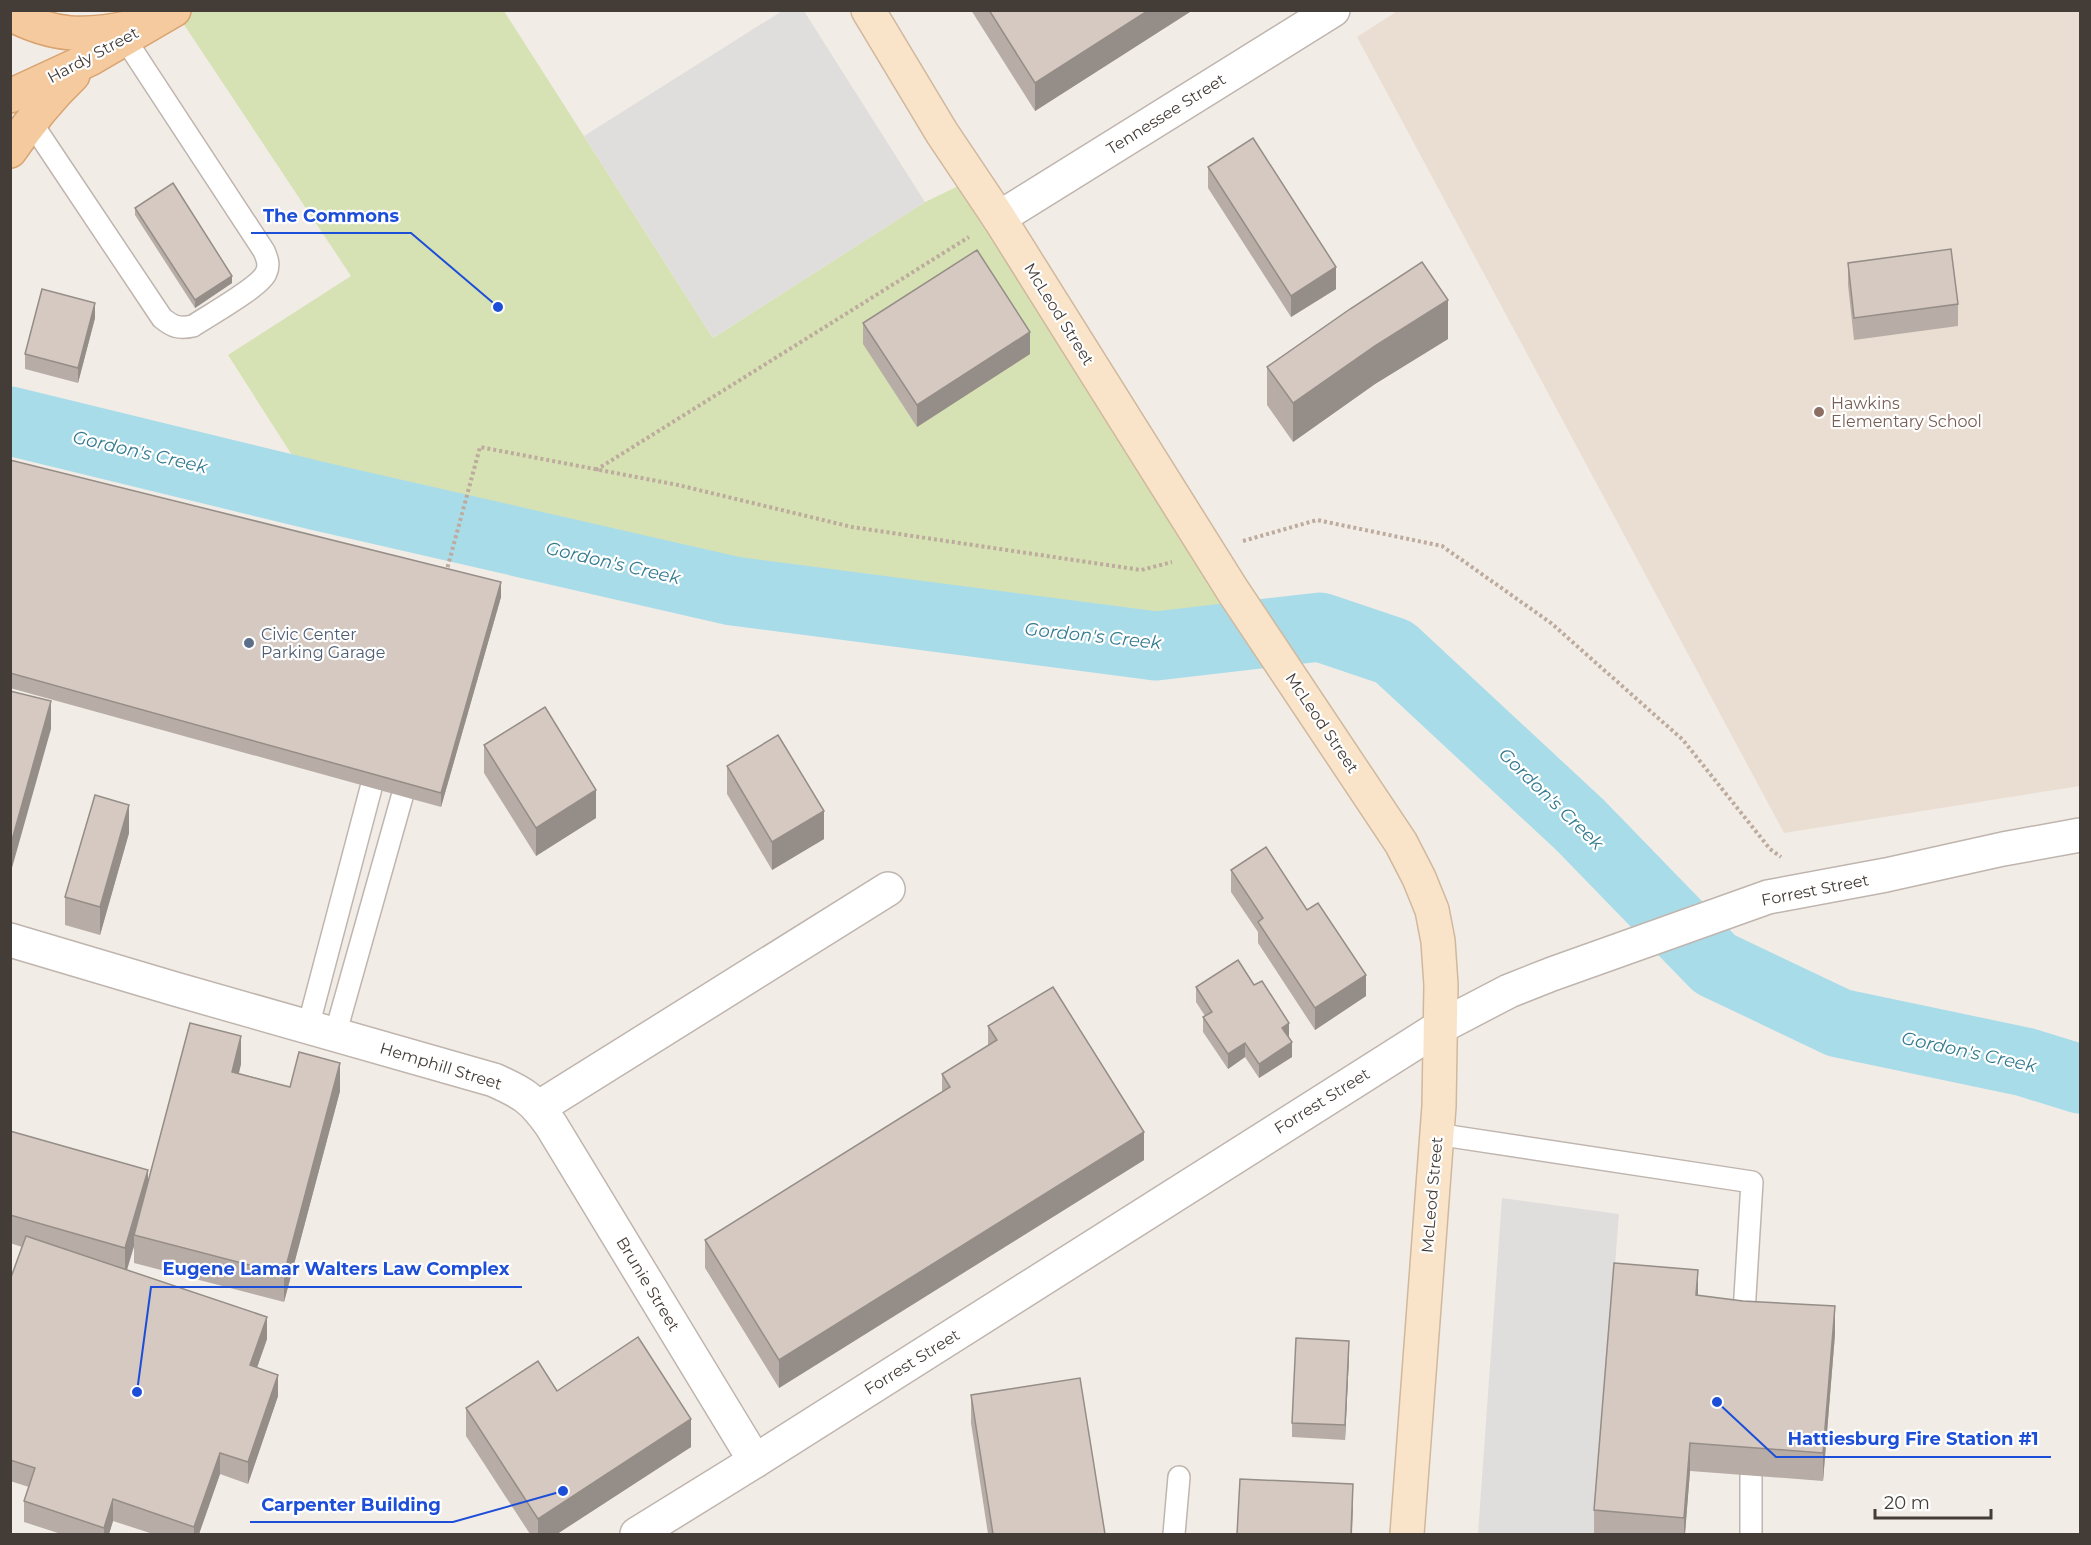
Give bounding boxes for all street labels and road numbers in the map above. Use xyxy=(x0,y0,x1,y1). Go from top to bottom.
street label: Hardy Street xyxy=(44,23,142,87)
street label: Tennessee Street xyxy=(1103,69,1229,158)
street label: McLeod Street xyxy=(1020,259,1098,369)
street label: McLeod Street xyxy=(1281,669,1363,777)
street label: Forrest Street xyxy=(1760,870,1871,910)
street label: Hemphill Street xyxy=(378,1038,505,1094)
street label: Forrest Street xyxy=(1271,1064,1374,1138)
street label: McLeod Street xyxy=(1417,1136,1447,1254)
street label: Brunie Street xyxy=(612,1233,684,1335)
street label: Forrest Street xyxy=(861,1325,964,1399)

